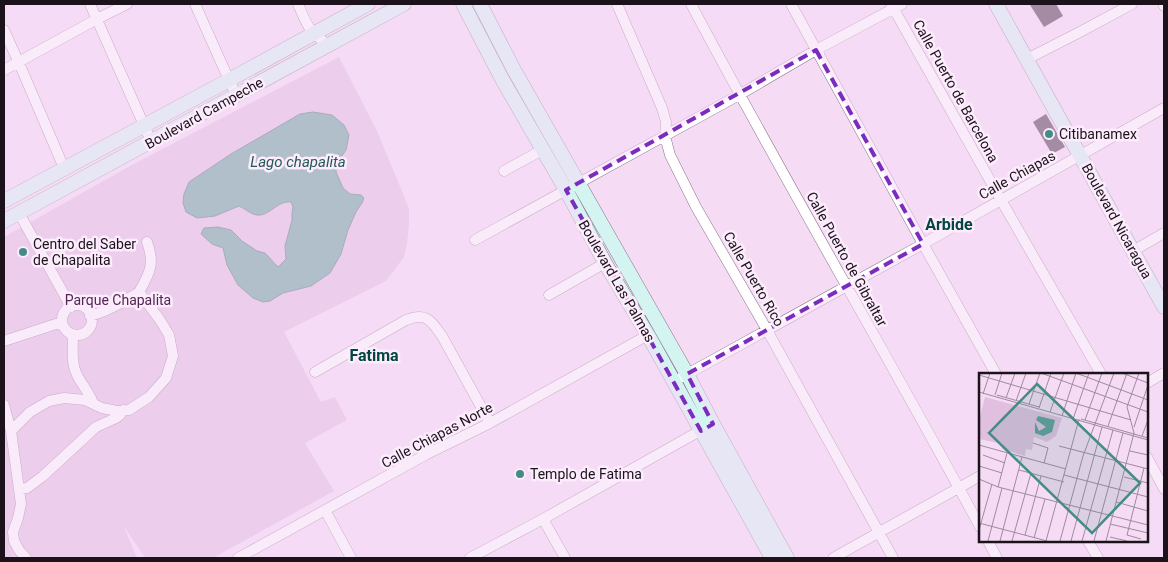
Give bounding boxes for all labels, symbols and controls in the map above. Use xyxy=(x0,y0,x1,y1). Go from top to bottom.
street label: Calle Puerto de Barcelona xyxy=(910,17,1002,165)
street label: Boulevard Campeche xyxy=(142,74,266,152)
place label: Citibanamex xyxy=(1059,126,1137,142)
marker: Citibanamex xyxy=(1043,128,1055,140)
street label: Calle Chiapas xyxy=(976,147,1058,203)
water label: Lago chapalita xyxy=(250,153,346,171)
street label: Boulevard Nicaragua xyxy=(1079,161,1155,281)
street label: Calle Puerto de Gibraltar xyxy=(803,189,891,329)
district label: Arbide xyxy=(925,215,973,234)
street label: Boulevard Las Palmas xyxy=(576,217,658,345)
street label: Calle Puerto Rico xyxy=(720,229,788,329)
place label: Centro del Saber de Chapalita xyxy=(33,236,136,268)
marker: Centro del Saber de Chapalita xyxy=(17,246,29,258)
park label: Parque Chapalita xyxy=(65,292,171,308)
district label: Fatima xyxy=(349,346,399,365)
inset map xyxy=(979,373,1148,542)
street label: Calle Chiapas Norte xyxy=(379,399,495,471)
place label: Templo de Fatima xyxy=(530,466,642,482)
marker: Templo de Fatima xyxy=(514,468,526,480)

